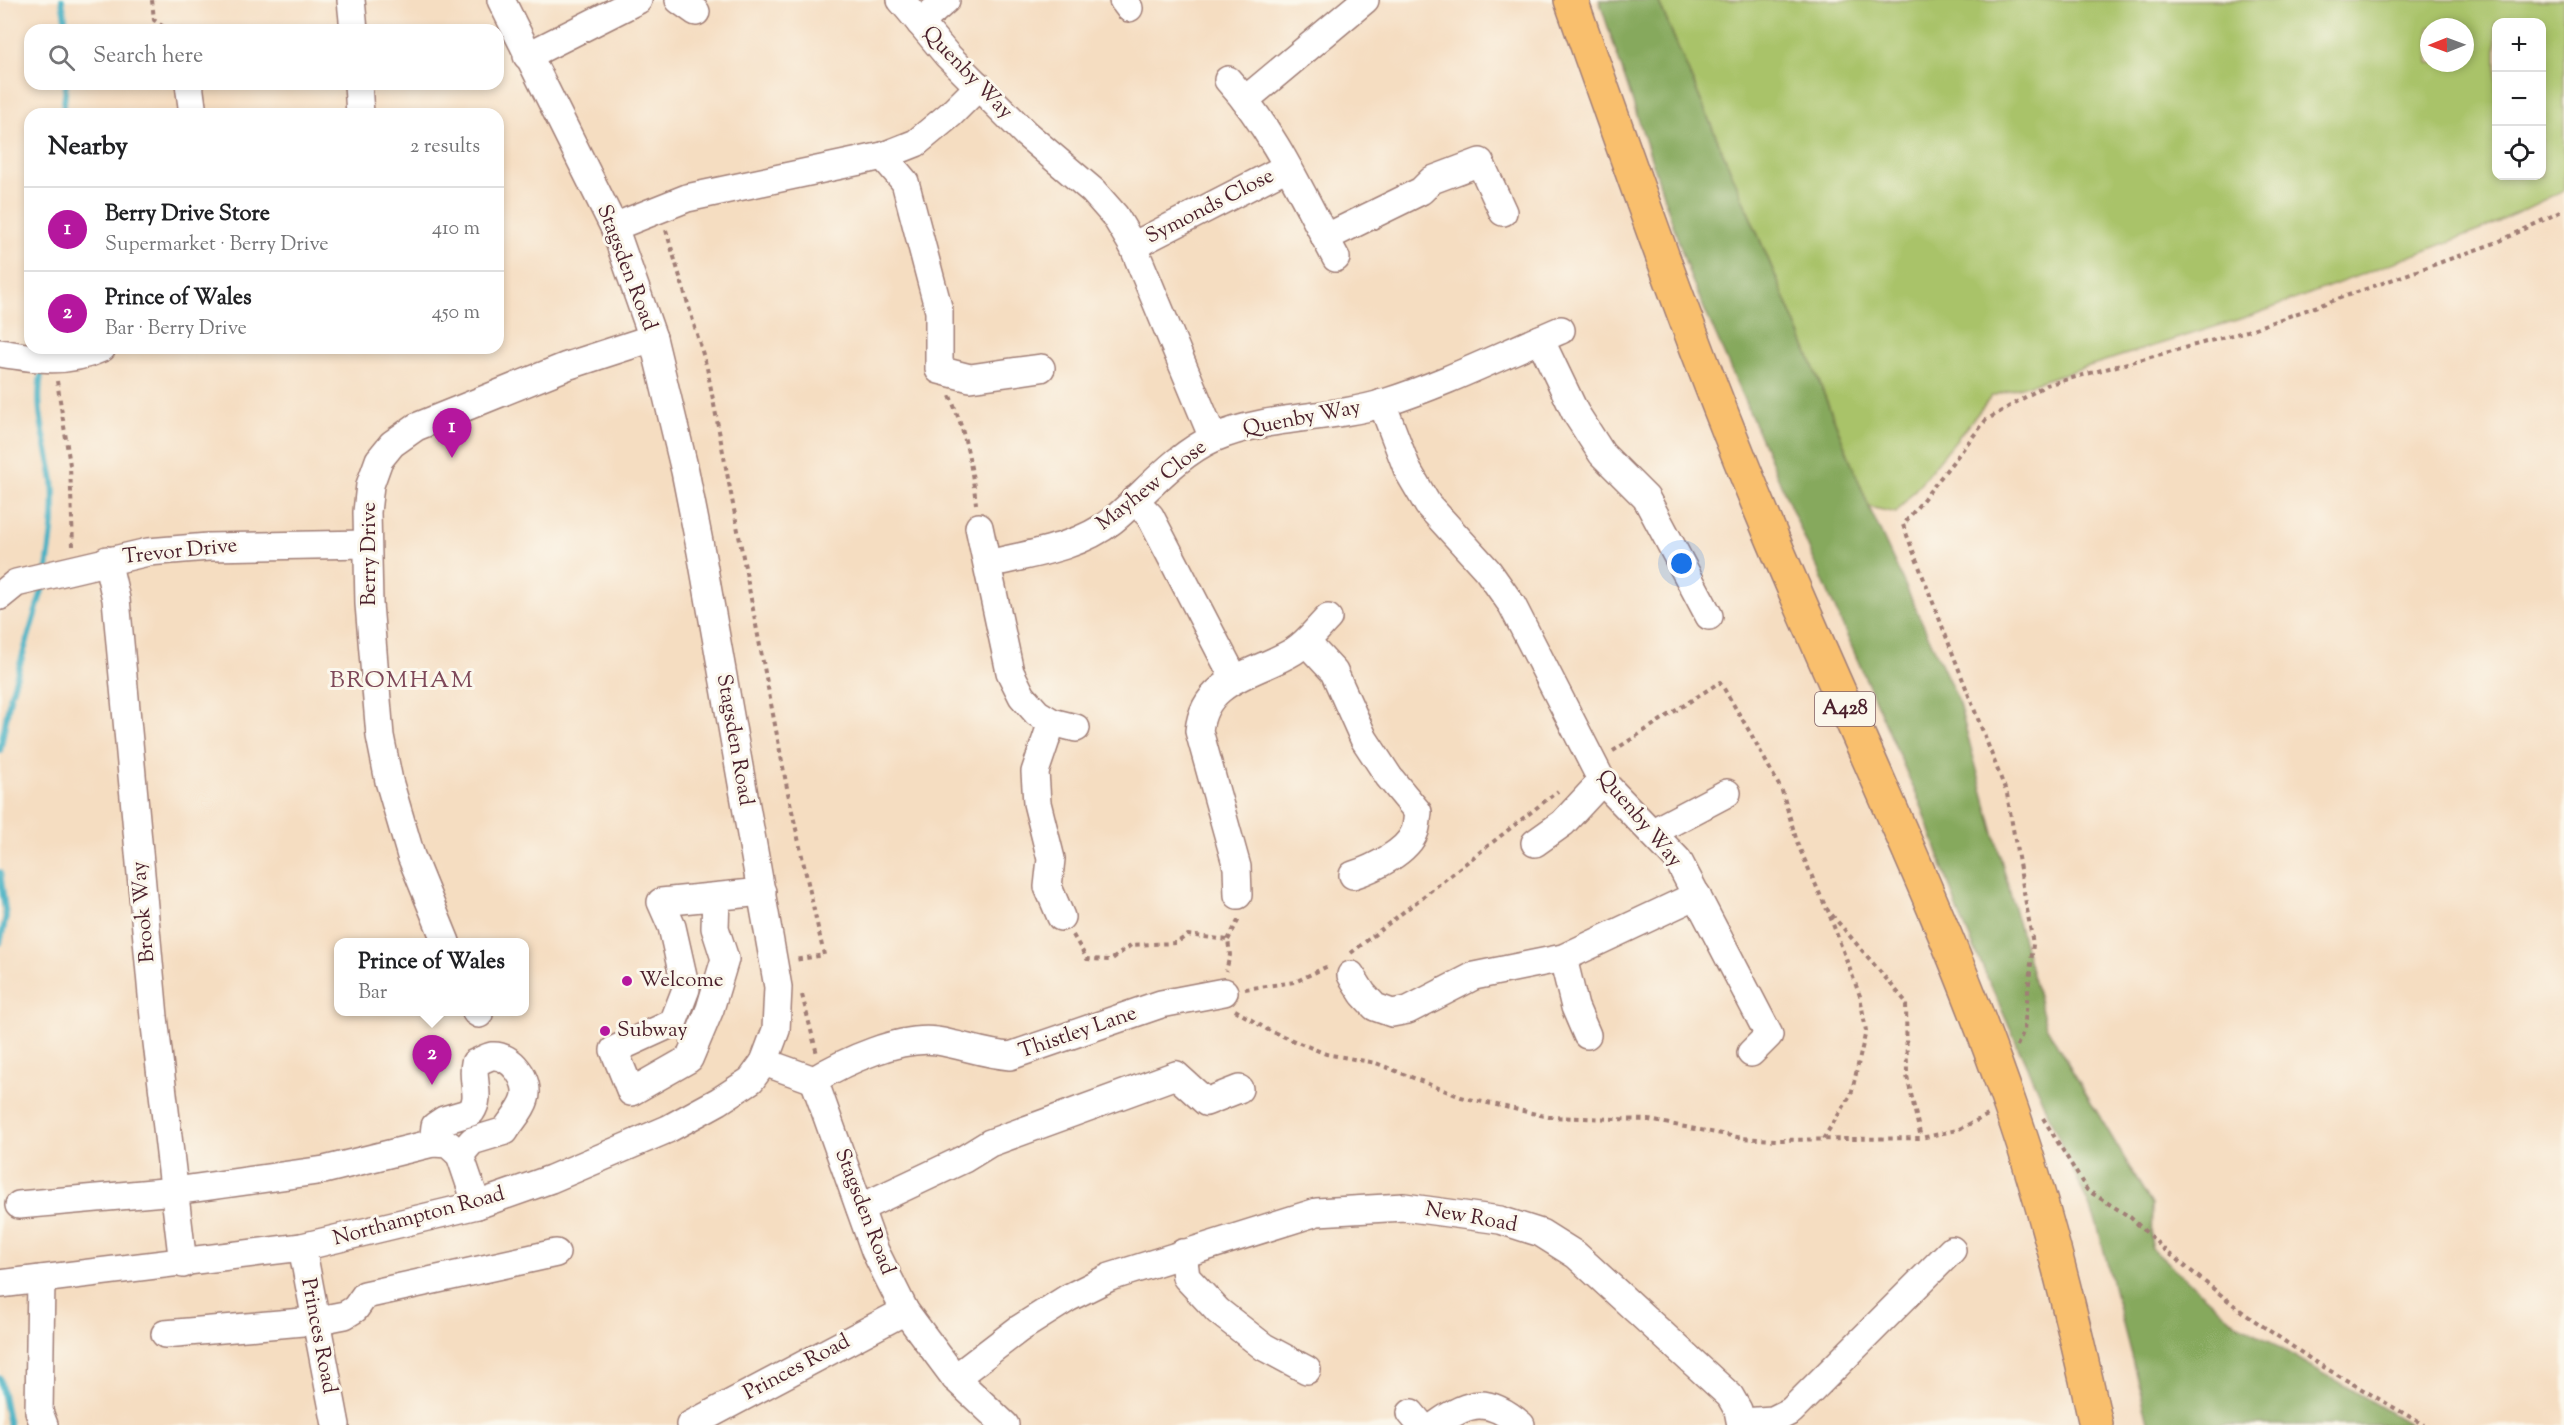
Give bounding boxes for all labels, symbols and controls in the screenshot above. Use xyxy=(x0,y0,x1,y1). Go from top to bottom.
north arrow xyxy=(2420,18,2474,72)
map controls xyxy=(2492,18,2546,180)
button: + xyxy=(2492,18,2546,72)
street label: Quenby Way xyxy=(915,20,1020,127)
search box xyxy=(24,24,504,90)
icon: search xyxy=(45,41,78,74)
text: Search here xyxy=(93,41,203,73)
button: − xyxy=(2492,72,2546,126)
button: locate xyxy=(2492,126,2546,180)
text: Nearby xyxy=(48,129,128,166)
text: 2 results xyxy=(410,133,480,162)
street label: Symonds Close xyxy=(1141,162,1279,252)
text: Berry Drive Store xyxy=(105,199,270,231)
street label: Stagsden Road xyxy=(588,200,664,336)
text: 1 xyxy=(64,215,71,244)
text: 410 m xyxy=(432,215,480,244)
text: Supermarket · Berry Drive xyxy=(105,231,329,260)
text: Prince of Wales xyxy=(105,283,252,315)
text: 2 xyxy=(63,299,72,328)
text: 450 m xyxy=(432,299,480,328)
text: Bar · Berry Drive xyxy=(105,315,247,344)
street label: Quenby Way xyxy=(1241,393,1364,445)
pin: 1 xyxy=(432,408,472,458)
street label: Mayhew Close xyxy=(1090,433,1214,539)
street label: Berry Drive xyxy=(355,502,385,606)
street label: Trevor Drive xyxy=(121,531,239,573)
your location xyxy=(1667,549,1696,578)
district label: BROMHAM xyxy=(330,664,474,698)
street label: Stagsden Road xyxy=(708,672,760,808)
road number: A428 xyxy=(1815,692,1875,726)
street label: Quenby Way xyxy=(1589,764,1689,875)
street label: Brook Way xyxy=(125,859,163,964)
popup xyxy=(334,938,529,1016)
text: Prince of Wales xyxy=(358,947,505,979)
place label: Welcome xyxy=(639,966,724,996)
marker: Welcome xyxy=(620,974,634,988)
text: Bar xyxy=(358,979,387,1008)
street label: Thistley Lane xyxy=(1015,999,1141,1067)
place label: Subway xyxy=(617,1016,688,1046)
marker: Subway xyxy=(598,1024,612,1038)
pin: 2 xyxy=(412,1036,452,1085)
street label: Stagsden Road xyxy=(826,1144,902,1280)
street label: Northampton Road xyxy=(330,1180,508,1254)
street label: New Road xyxy=(1422,1195,1520,1241)
street label: Princes Road xyxy=(292,1276,344,1396)
street label: Princes Road xyxy=(738,1327,856,1409)

